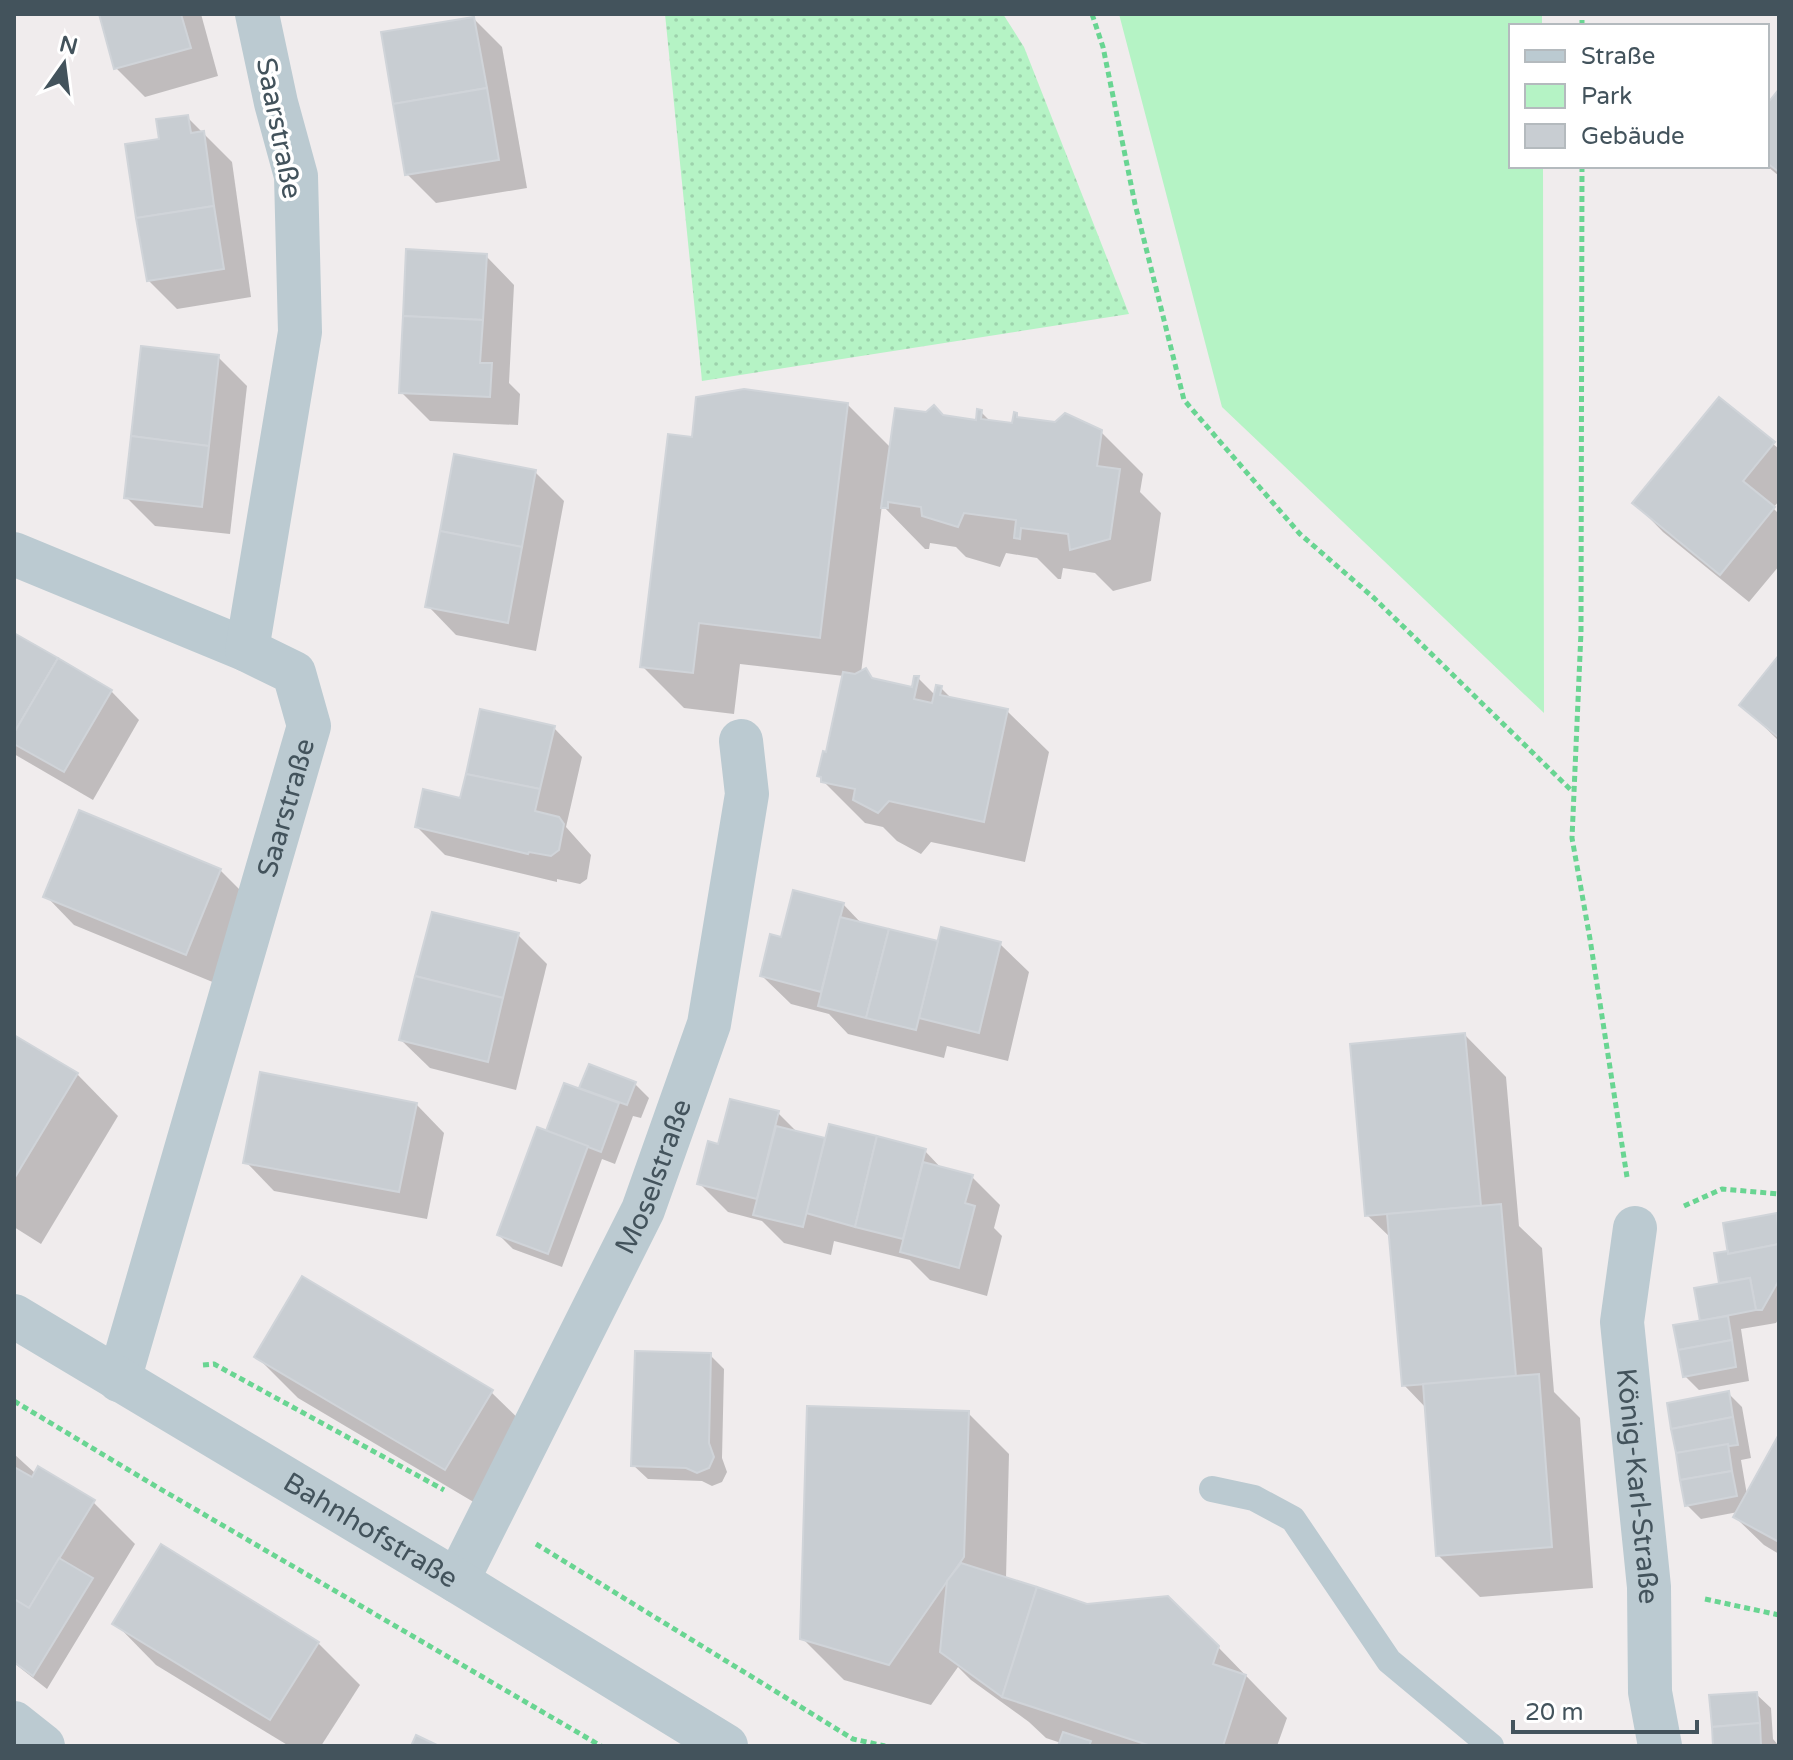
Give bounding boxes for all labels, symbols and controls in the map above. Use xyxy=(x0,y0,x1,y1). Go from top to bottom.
north arrow xyxy=(24,24,104,104)
legend xyxy=(1509,24,1769,168)
text: N xyxy=(57,31,80,60)
text: Straße xyxy=(1581,42,1655,71)
street label: Saarstraße xyxy=(249,55,309,202)
text: Park xyxy=(1581,82,1632,111)
text: Gebäude xyxy=(1581,122,1685,151)
street label: Saarstraße xyxy=(250,735,322,881)
street label: Moselstraße xyxy=(608,1095,699,1260)
street label: König-Karl-Straße xyxy=(1609,1367,1665,1604)
street label: Bahnhofstraße xyxy=(277,1465,464,1596)
scale bar xyxy=(1513,1684,1697,1734)
text: 20 m xyxy=(1525,1698,1583,1727)

